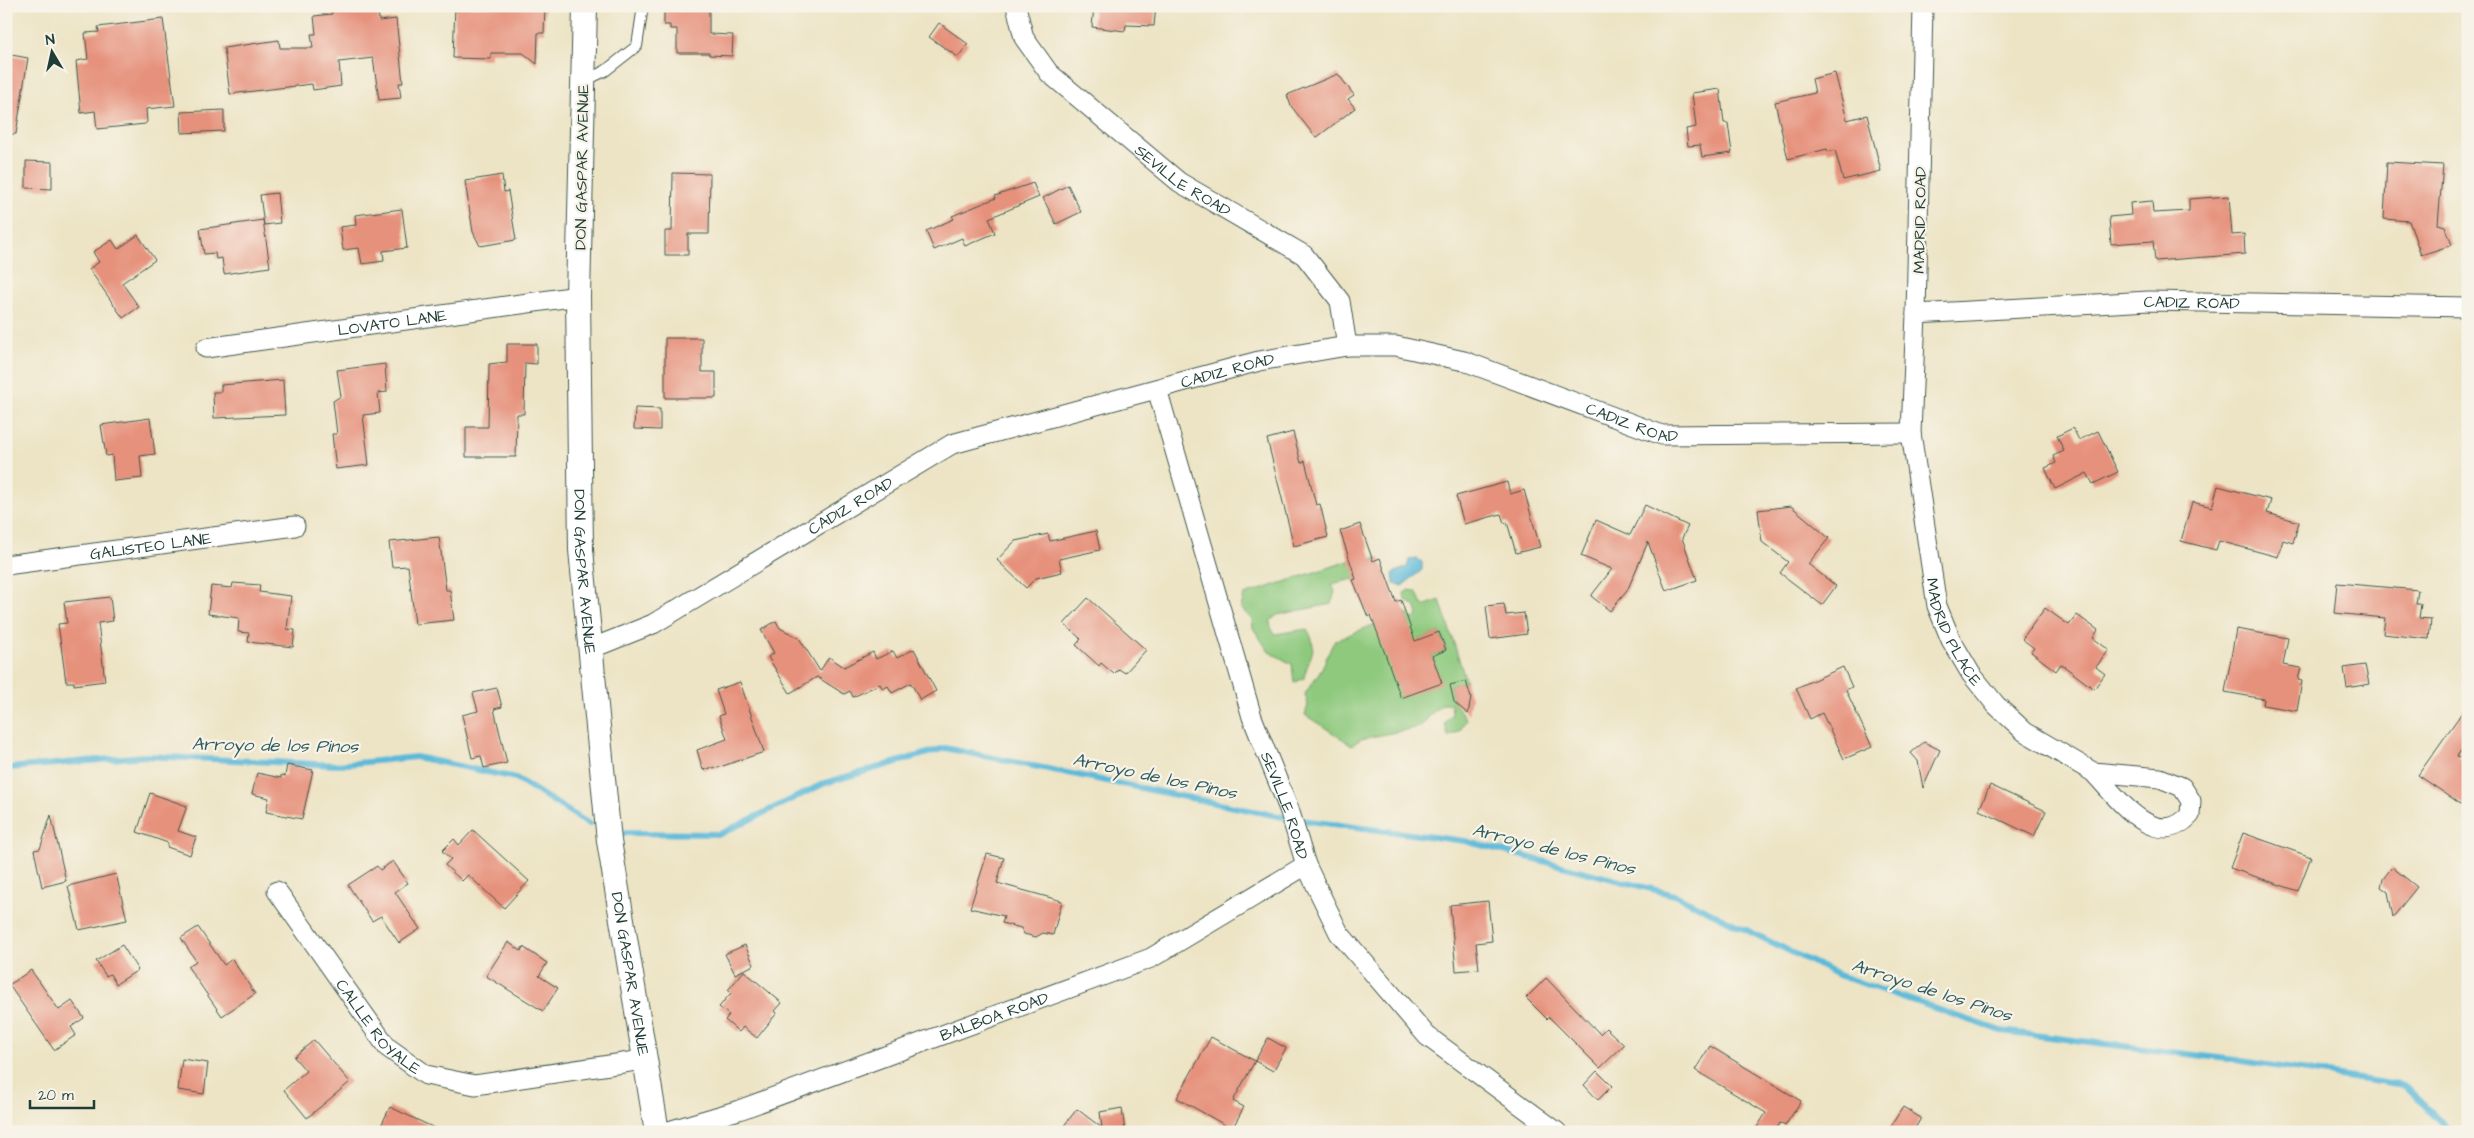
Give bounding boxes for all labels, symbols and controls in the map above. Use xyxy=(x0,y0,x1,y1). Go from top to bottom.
north arrow xyxy=(28,28,78,78)
text: N xyxy=(44,30,56,51)
street label: DON GASPAR AVENUE xyxy=(570,83,594,250)
street label: SEVILLE ROAD xyxy=(1130,140,1235,222)
street label: MADRID ROAD xyxy=(1908,166,1932,274)
street label: CADIZ ROAD xyxy=(2143,291,2240,315)
street label: LOVATO LANE xyxy=(336,304,449,341)
street label: CADIZ ROAD xyxy=(1178,349,1276,394)
street label: CADIZ ROAD xyxy=(1583,398,1678,447)
street label: CADIZ ROAD xyxy=(804,472,898,540)
street label: DON GASPAR AVENUE xyxy=(568,489,601,656)
street label: GALISTEO LANE xyxy=(89,527,214,566)
street label: MADRID PLACE xyxy=(1921,576,1987,691)
water label: Arroyo de los Pinos xyxy=(192,732,359,760)
water label: Arroyo de los Pinos xyxy=(1071,747,1240,807)
street label: SEVILLE ROAD xyxy=(1255,749,1314,862)
water label: Arroyo de los Pinos xyxy=(1470,817,1639,883)
street label: DON GASPAR AVENUE xyxy=(606,890,654,1058)
water label: Arroyo de los Pinos xyxy=(1849,953,2016,1029)
street label: CALLE ROYALE xyxy=(330,975,425,1080)
street label: BALBOA ROAD xyxy=(937,987,1052,1047)
scale bar xyxy=(30,1078,94,1110)
text: 20 m xyxy=(38,1085,74,1106)

